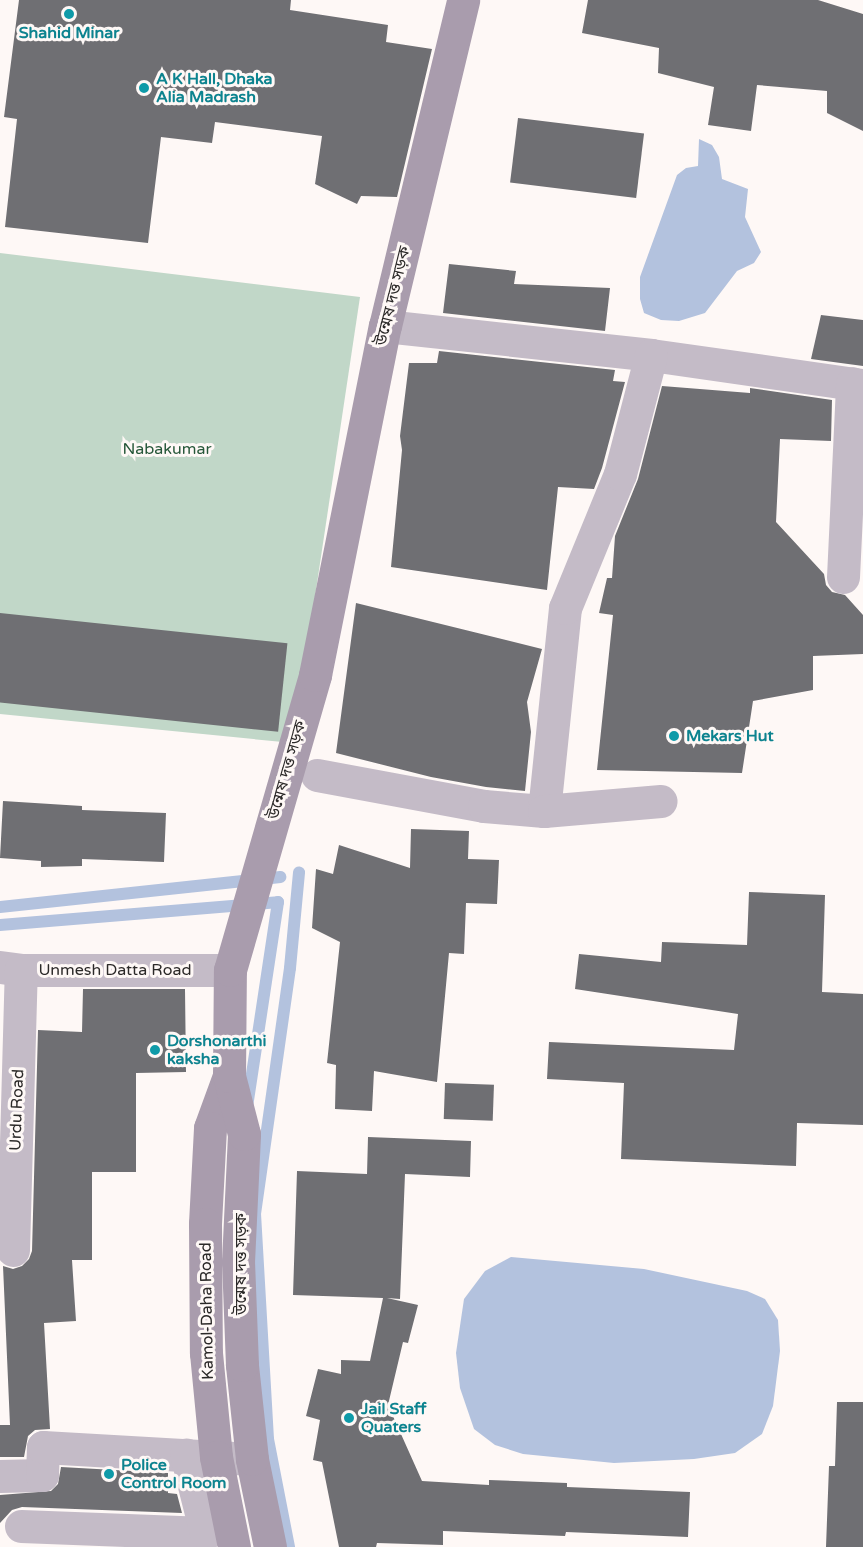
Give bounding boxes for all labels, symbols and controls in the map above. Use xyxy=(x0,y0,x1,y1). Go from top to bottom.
marker: Shahid Minar xyxy=(62,7,76,21)
place label: Shahid Minar xyxy=(19,23,119,43)
place label: A K Hall, Dhaka Alia Madrash xyxy=(156,69,272,107)
marker: A K Hall, Dhaka Alia Madrash xyxy=(137,81,151,95)
street label: উন্মেষ দত্ত সড়ক xyxy=(371,244,415,348)
park label: Nabakumar xyxy=(122,439,212,459)
street label: উন্মেষ দত্ত সড়ক xyxy=(264,718,310,822)
place label: Mekars Hut xyxy=(686,726,774,746)
marker: Mekars Hut xyxy=(667,729,681,743)
street label: Unmesh Datta Road xyxy=(38,960,192,980)
place label: Dorshonarthi kaksha xyxy=(167,1031,266,1069)
marker: Dorshonarthi kaksha xyxy=(148,1043,162,1057)
street label: Urdu Road xyxy=(6,1069,28,1151)
street label: উন্মেষ দত্ত সড়ক xyxy=(231,1213,251,1315)
street label: Kamol-Daha Road xyxy=(196,1242,218,1380)
place label: Jail Staff Quaters xyxy=(361,1399,426,1437)
marker: Jail Staff Quaters xyxy=(342,1411,356,1425)
place label: Police Control Room xyxy=(121,1455,227,1493)
marker: Police Control Room xyxy=(102,1467,116,1481)

